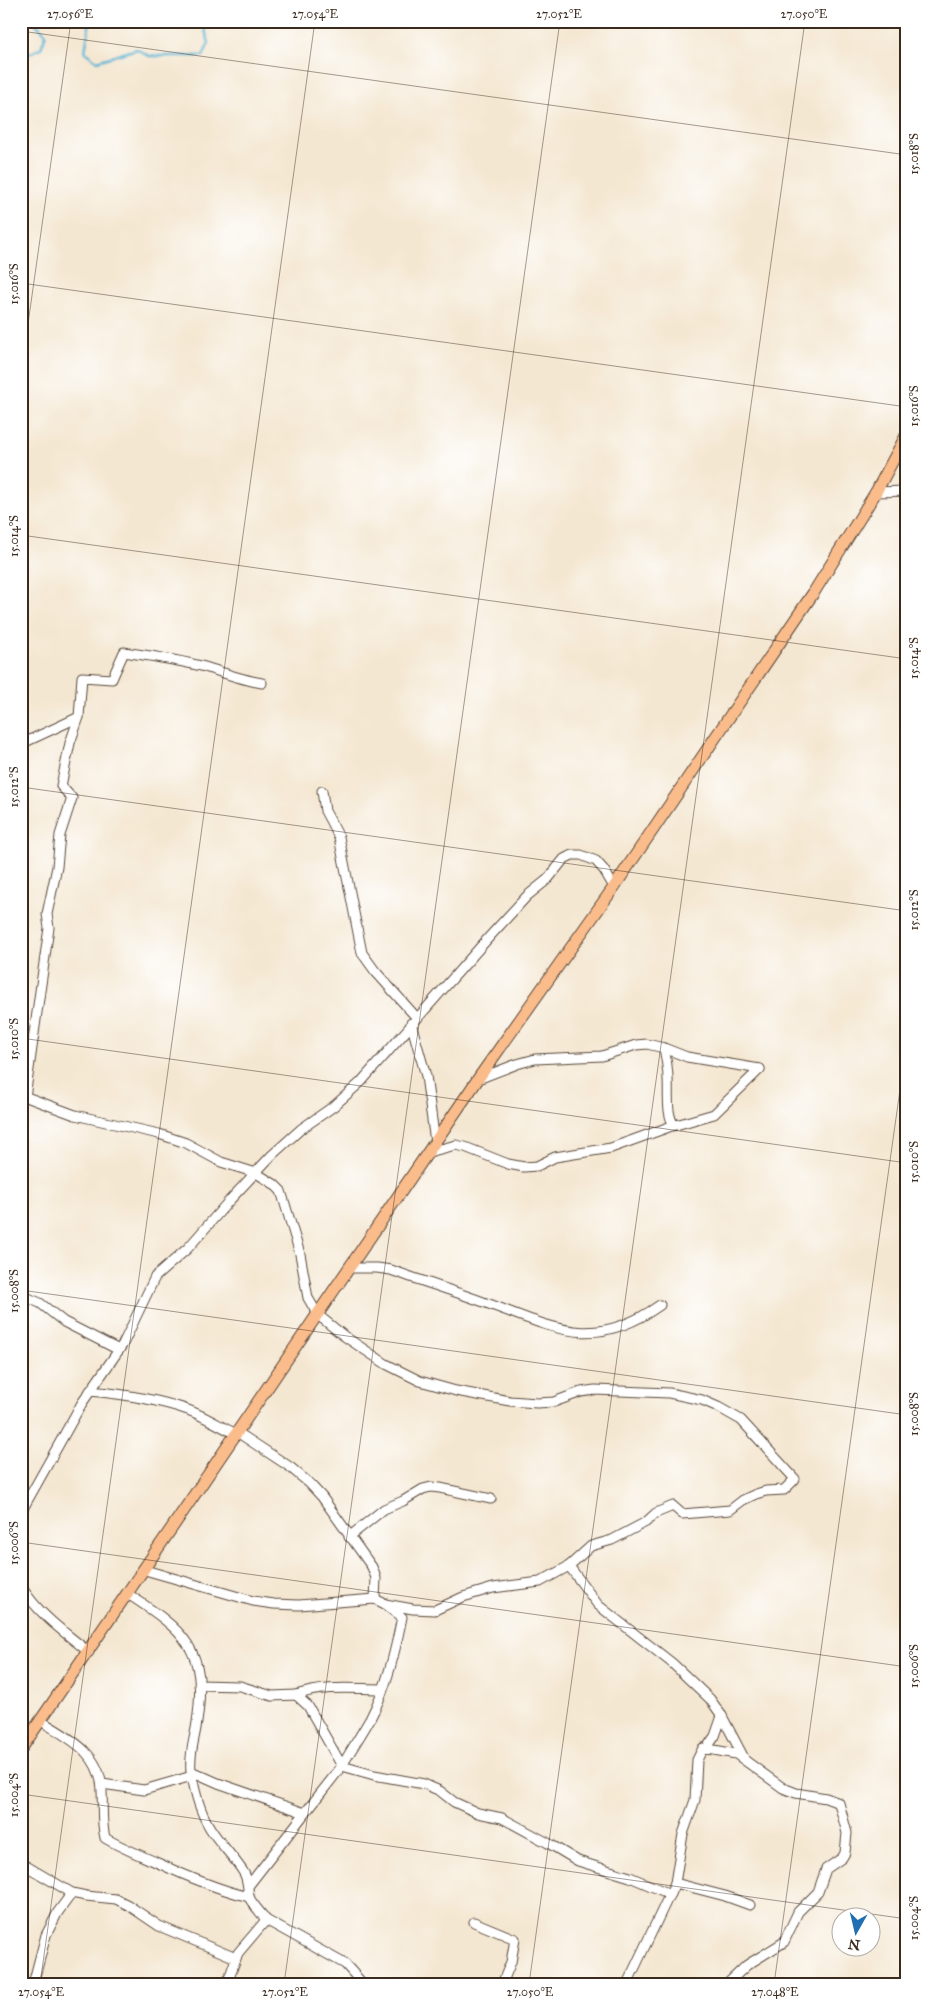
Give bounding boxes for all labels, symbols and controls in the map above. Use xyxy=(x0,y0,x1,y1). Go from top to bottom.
text: 27.056°E xyxy=(47,7,93,21)
text: 27.054°E xyxy=(292,7,339,21)
text: 27.052°E xyxy=(536,7,582,21)
text: 27.050°E xyxy=(781,7,828,21)
text: 15.018°S xyxy=(907,133,921,175)
text: 15.016°S xyxy=(7,263,21,305)
text: 15.016°S xyxy=(907,385,921,427)
text: 15.014°S xyxy=(7,515,21,557)
text: 15.014°S xyxy=(907,637,921,679)
text: 15.012°S xyxy=(7,766,21,808)
text: 15.012°S xyxy=(907,889,921,931)
text: 15.010°S xyxy=(7,1018,21,1060)
text: 15.010°S xyxy=(907,1141,921,1183)
text: 15.008°S xyxy=(7,1269,21,1313)
text: 15.008°S xyxy=(907,1392,921,1436)
text: 15.006°S xyxy=(7,1521,21,1565)
text: 15.006°S xyxy=(907,1644,921,1688)
text: 15.004°S xyxy=(7,1773,21,1817)
text: 15.004°S xyxy=(907,1896,921,1940)
north arrow xyxy=(830,1908,880,1958)
text: N xyxy=(847,1935,861,1954)
text: 27.054°E xyxy=(18,1985,65,1999)
text: 27.052°E xyxy=(262,1985,308,1999)
text: 27.050°E xyxy=(507,1985,554,1999)
text: 27.048°E xyxy=(751,1985,799,1999)

